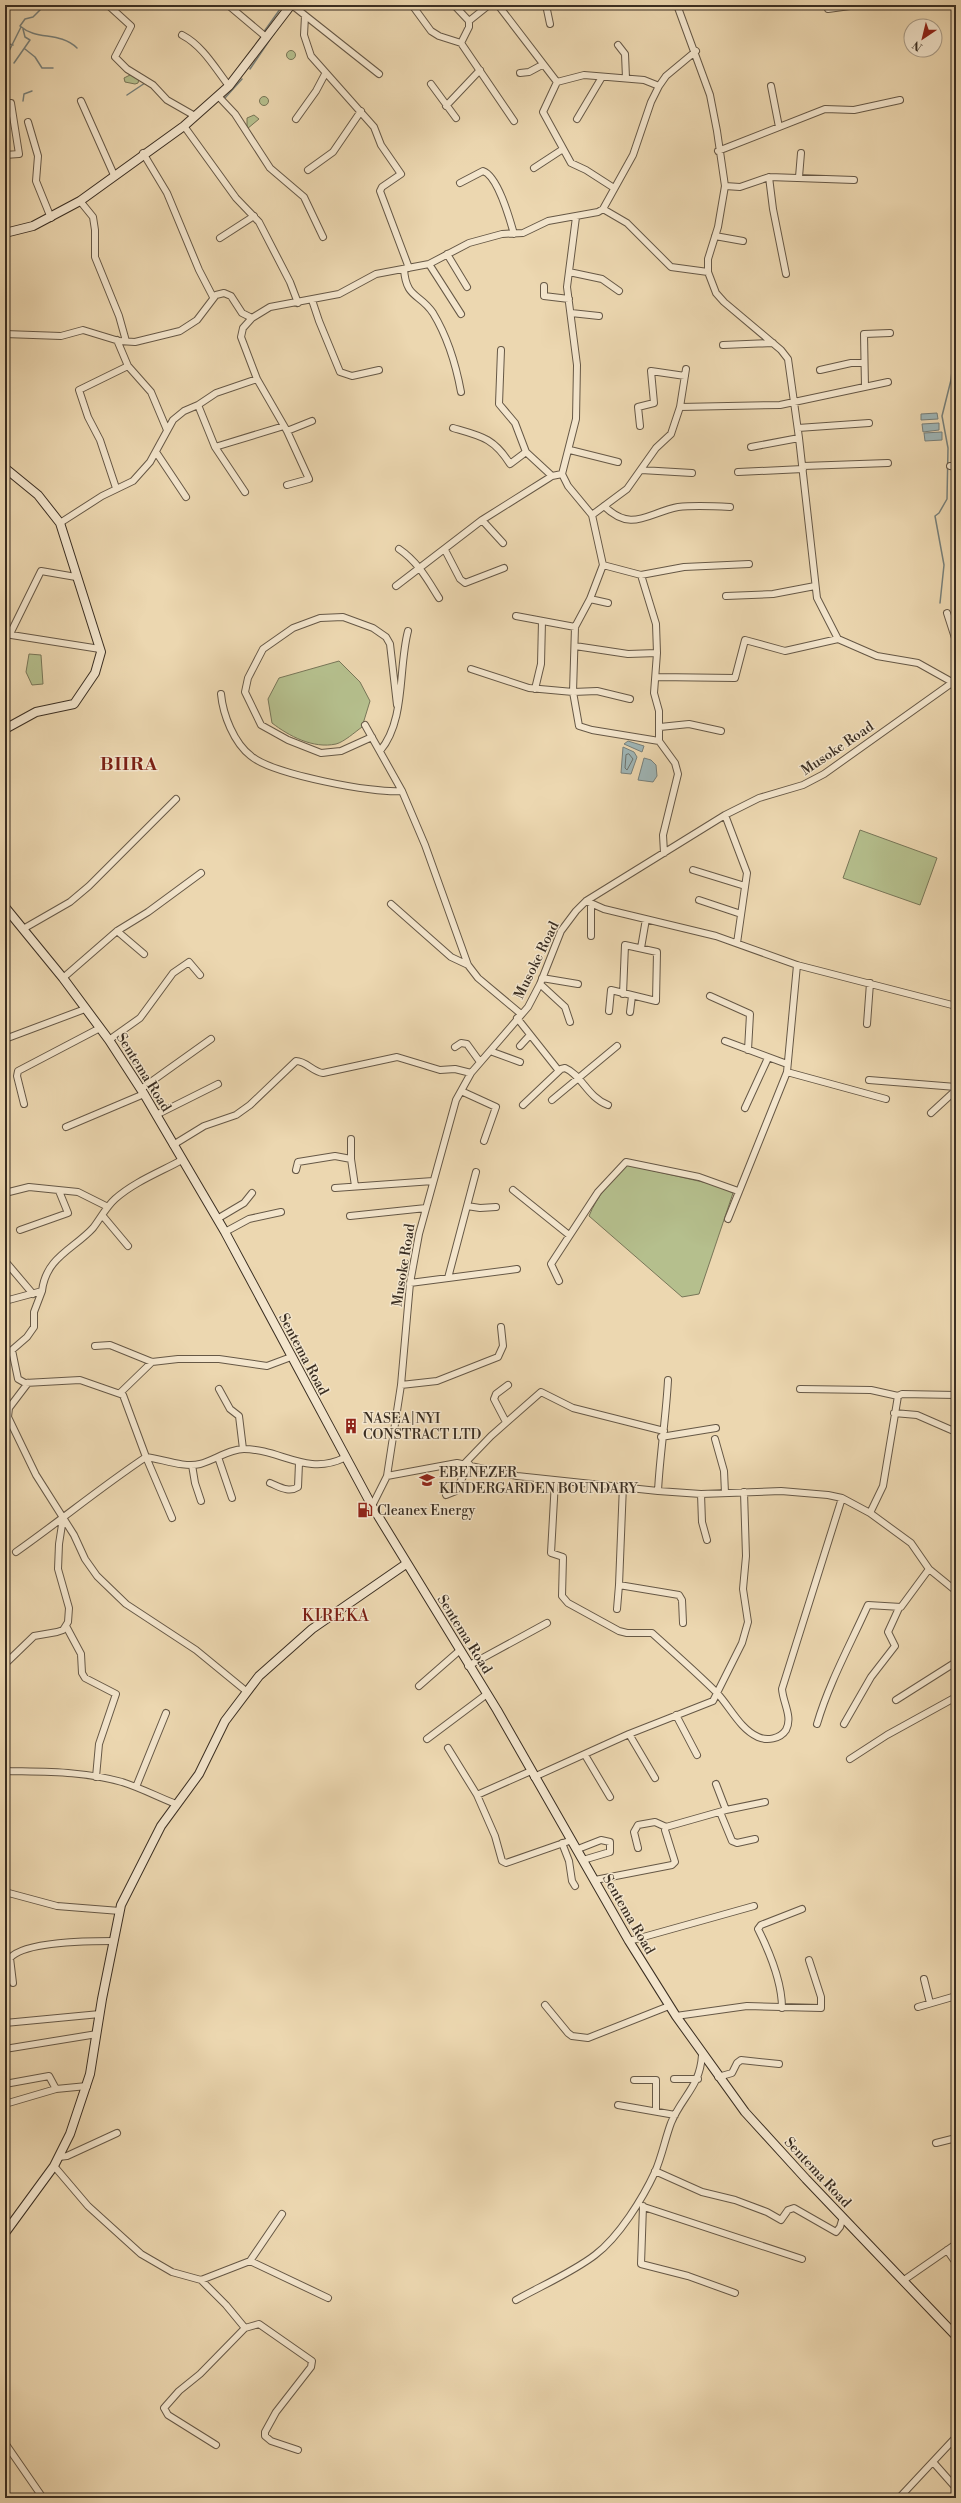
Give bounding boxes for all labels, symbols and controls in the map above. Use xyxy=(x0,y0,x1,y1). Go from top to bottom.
north arrow xyxy=(903,18,943,58)
text: N xyxy=(910,37,925,54)
street label: Musoke Road xyxy=(798,718,877,780)
district label: BIIRA xyxy=(100,753,158,776)
street label: Musoke Road xyxy=(510,919,563,1002)
street label: Sentema Road xyxy=(112,1030,175,1116)
street label: Musoke Road xyxy=(389,1222,419,1308)
street label: Sentema Road xyxy=(274,1310,332,1398)
place label: NASEA|NYI CONSTRACT LTD xyxy=(363,1410,482,1444)
building icon: NASEA|NYI CONSTRACT LTD xyxy=(342,1417,360,1435)
place label: EBENEZER KINDERGARDEN BOUNDARY xyxy=(439,1464,638,1498)
school or university icon: EBENEZER KINDERGARDEN BOUNDARY xyxy=(418,1471,436,1489)
fuel station icon: Cleanex Energy xyxy=(356,1501,374,1519)
place label: Cleanex Energy xyxy=(377,1502,476,1520)
street label: Sentema Road xyxy=(433,1592,496,1678)
district label: KIREKA xyxy=(302,1606,370,1626)
street label: Sentema Road xyxy=(598,1871,658,1958)
street label: Sentema Road xyxy=(780,2134,855,2212)

